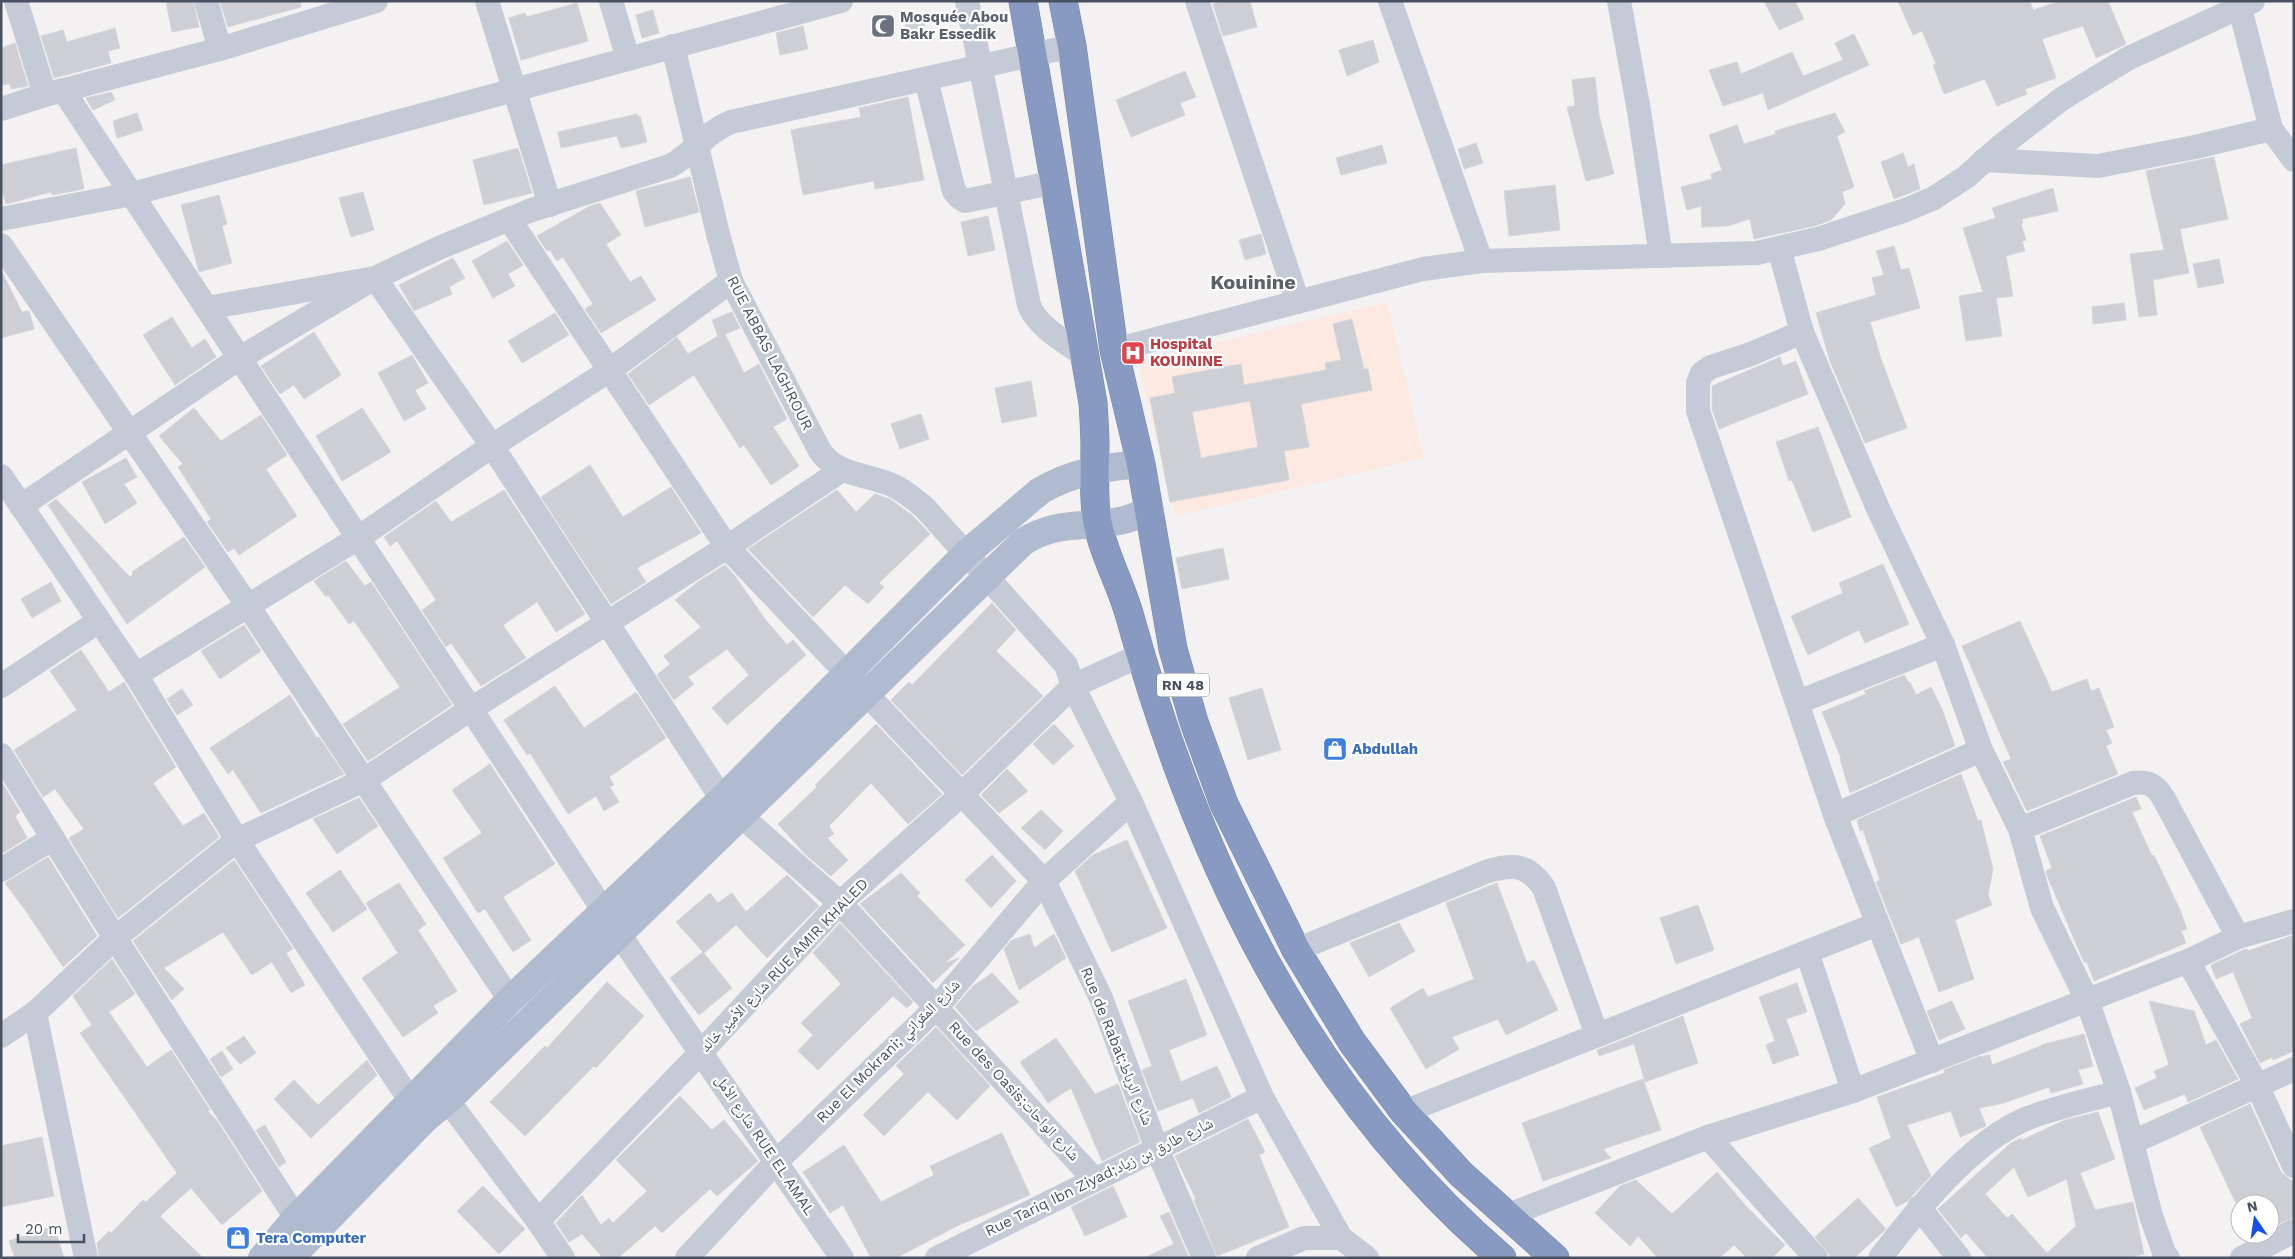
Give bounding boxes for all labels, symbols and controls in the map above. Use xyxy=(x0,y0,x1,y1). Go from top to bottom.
place label: Mosquée Abou Bakr Essedik xyxy=(900,8,1008,43)
mosque icon: Mosquée Abou Bakr Essedik xyxy=(870,13,896,39)
district label: Kouinine xyxy=(1210,270,1296,294)
street label: RUE ABBAS LAGHROUR xyxy=(723,273,817,433)
place label: Hospital KOUININE xyxy=(1150,335,1222,370)
hospital icon: Hospital KOUININE xyxy=(1120,340,1146,366)
road number: RN 48 xyxy=(1157,674,1209,696)
shop icon: Abdullah xyxy=(1322,736,1348,762)
place label: Abdullah xyxy=(1352,740,1418,758)
street label: شارع الأمير خالد RUE AMIR KHALED xyxy=(696,875,873,1056)
street label: Rue de Rabat;شارع الرباط xyxy=(1076,964,1157,1128)
street label: Rue El Mokrani; شارع المقراني xyxy=(813,975,966,1128)
street label: Rue des Oasis;شارع الواحات xyxy=(944,1018,1083,1165)
street label: شارع الأمل RUE EL AMAL xyxy=(710,1071,819,1219)
street label: Rue Tariq Ibn Ziyad;شارع طارق بن زياد xyxy=(982,1114,1217,1241)
north arrow xyxy=(2230,1194,2280,1244)
text: N xyxy=(2245,1197,2259,1215)
scale bar xyxy=(18,1212,84,1244)
text: 20 m xyxy=(25,1220,63,1238)
shop icon: Tera Computer xyxy=(225,1225,251,1251)
place label: Tera Computer xyxy=(256,1229,367,1247)

